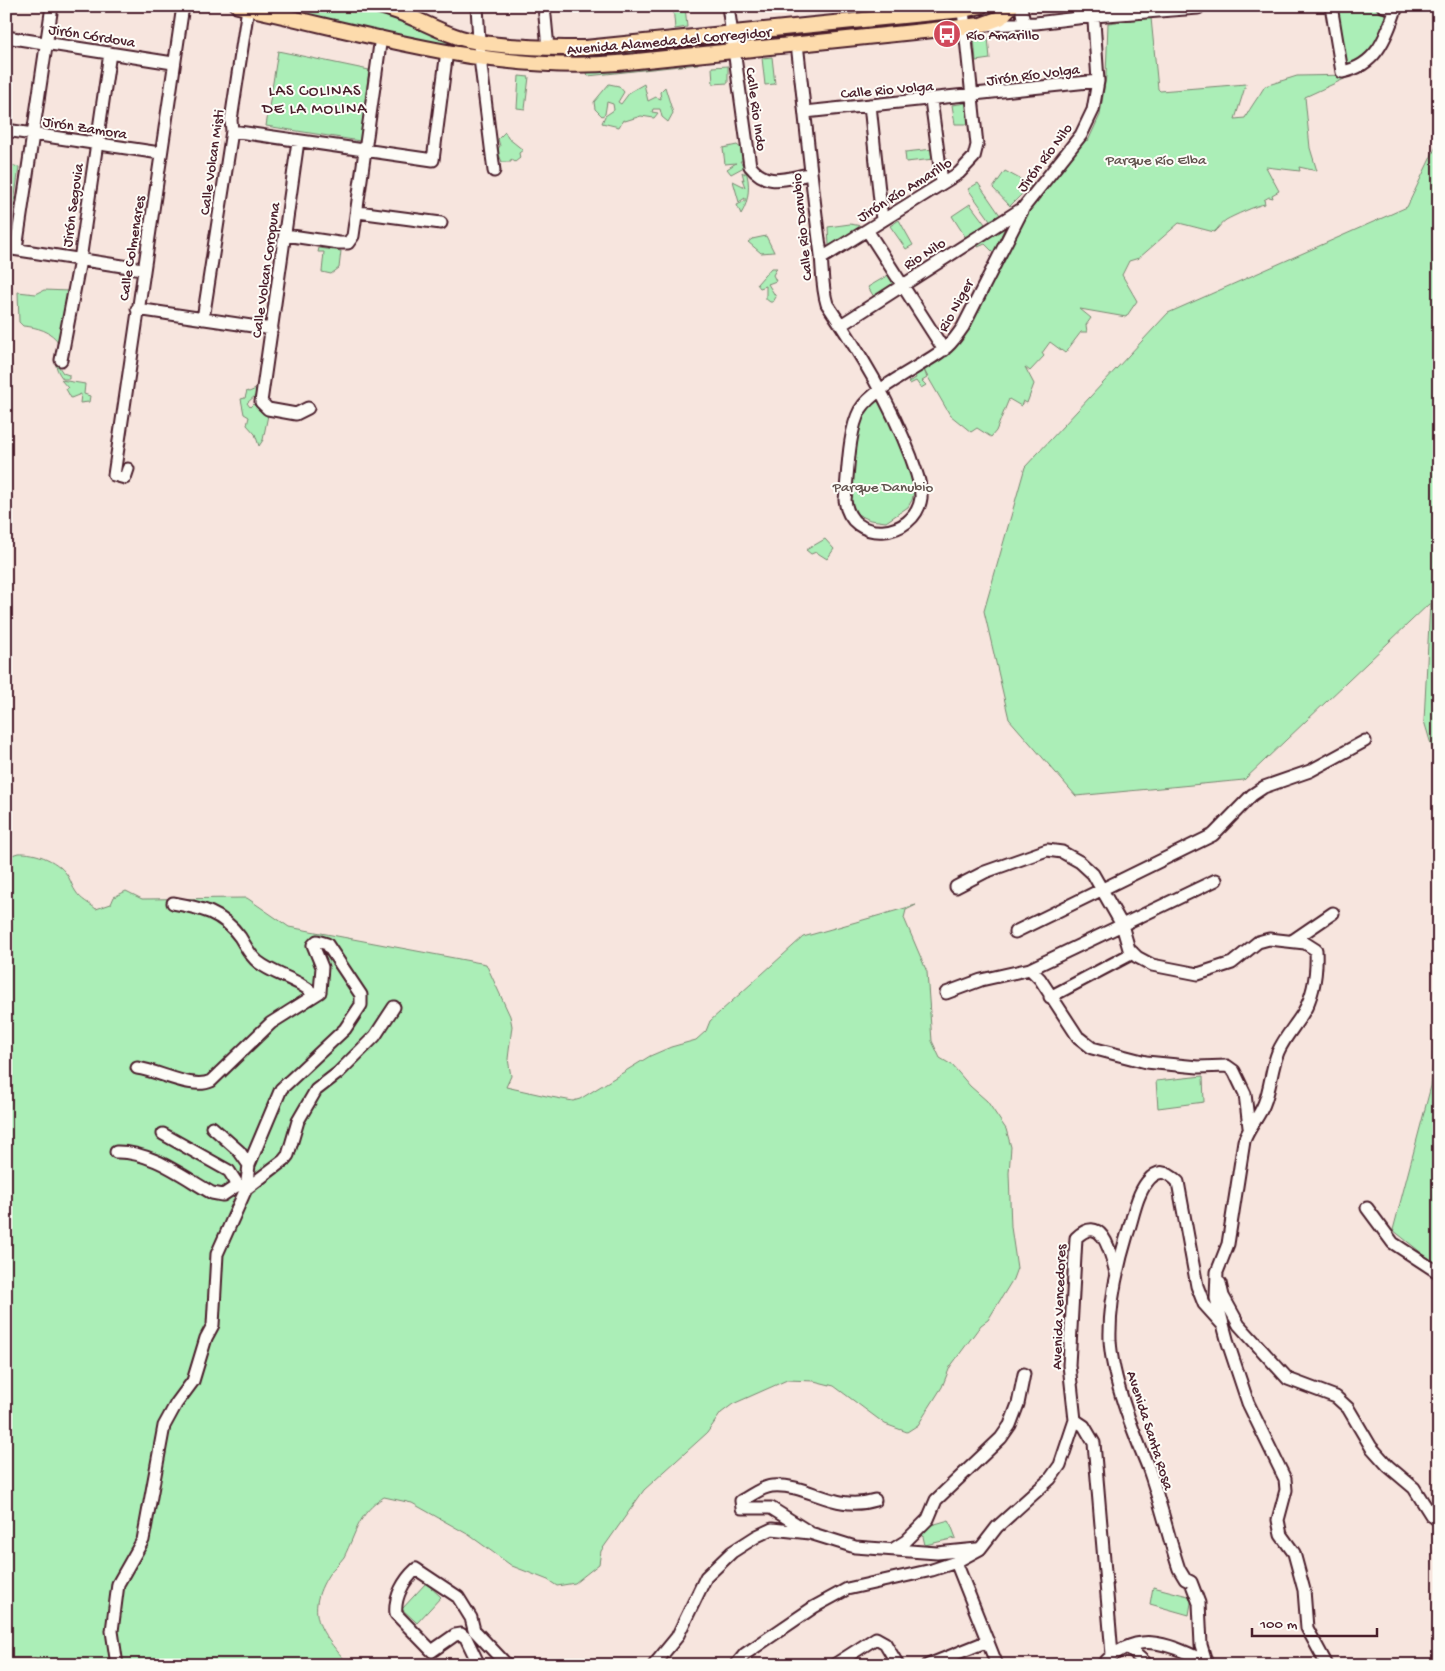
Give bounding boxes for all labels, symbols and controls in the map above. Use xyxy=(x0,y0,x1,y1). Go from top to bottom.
bus stop icon: Río Amarillo xyxy=(932,19,962,49)
street label: Jirón Córdova xyxy=(47,21,137,53)
street label: Avenida Alameda del Corregidor xyxy=(566,24,774,60)
place label: Río Amarillo xyxy=(966,27,1039,45)
street label: Jirón Río Volga xyxy=(986,61,1082,91)
street label: Calle Rio Indo xyxy=(740,66,770,152)
street label: Calle Rio Volga xyxy=(840,78,935,104)
district label: LAS COLINAS DE LA MOLINA xyxy=(261,83,368,120)
street label: Calle Volcan Misti xyxy=(197,108,229,216)
street label: Jirón Zamora xyxy=(41,113,129,145)
street label: Jirón Río Nilo xyxy=(1014,120,1077,196)
park label: Parque Río Elba xyxy=(1105,152,1207,170)
street label: Jirón Río Amarillo xyxy=(854,154,956,227)
street label: Jirón Segovia xyxy=(59,162,89,248)
street label: Calle Rio Danubio xyxy=(788,172,818,281)
street label: Calle Colmenares xyxy=(116,194,150,302)
street label: Calle Volcan Coropuna xyxy=(249,201,286,339)
street label: Rio Nilo xyxy=(901,235,950,275)
street label: Rio Niger xyxy=(935,275,979,335)
park label: Parque Danubio xyxy=(832,479,933,497)
street label: Avenida Vencedores xyxy=(1049,1244,1071,1370)
street label: Avenida Santa Rosa xyxy=(1121,1369,1177,1493)
scale bar xyxy=(1252,1606,1378,1638)
text: 100 m xyxy=(1259,1616,1298,1634)

